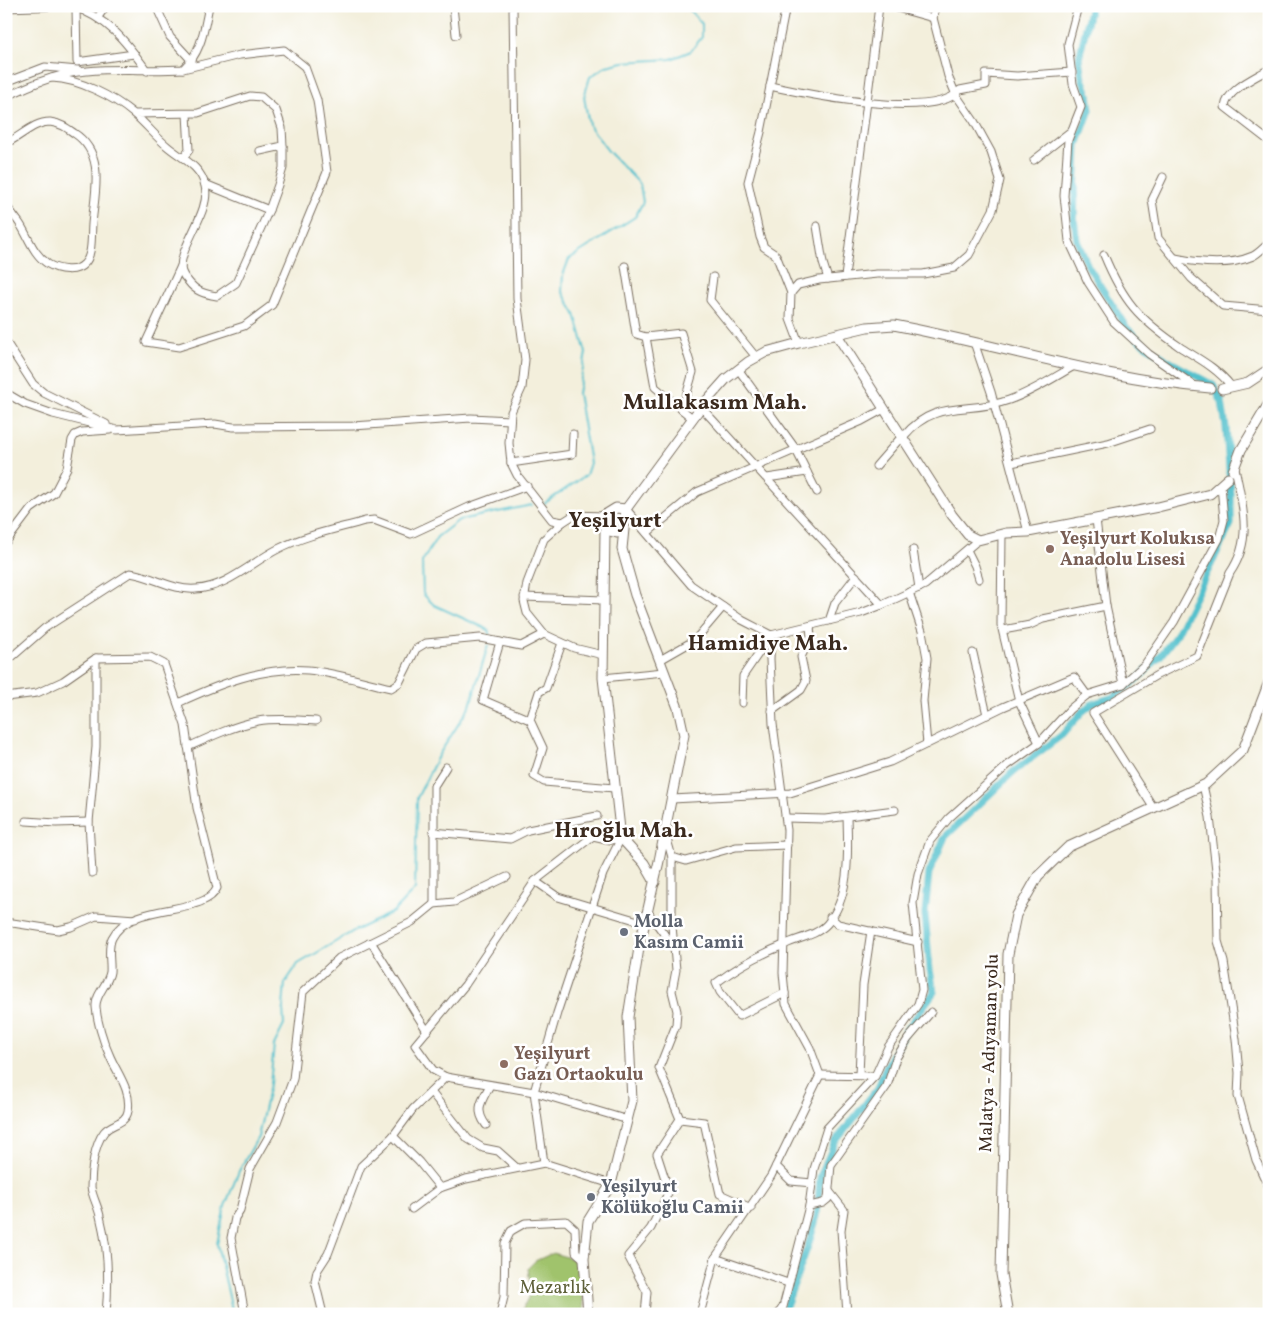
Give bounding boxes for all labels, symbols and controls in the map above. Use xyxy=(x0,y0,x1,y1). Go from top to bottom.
district label: Mullakasım Mah. xyxy=(623,388,807,419)
district label: Yeşilyurt xyxy=(568,506,662,537)
place label: Yeşilyurt Kolukısa Anadolu Lisesi xyxy=(1060,527,1215,573)
marker: Yeşilyurt Kolukısa Anadolu Lisesi xyxy=(1044,543,1056,555)
district label: Hamidiye Mah. xyxy=(688,629,848,660)
district label: Hıroğlu Mah. xyxy=(554,816,694,847)
place label: Molla Kasım Camii xyxy=(634,910,744,956)
marker: Molla Kasım Camii xyxy=(618,926,630,938)
street label: Malatya - Adıyaman yolu xyxy=(974,953,1006,1153)
place label: Yeşilyurt Gazı Ortaokulu xyxy=(514,1042,644,1088)
marker: Yeşilyurt Gazı Ortaokulu xyxy=(498,1058,510,1070)
place label: Yeşilyurt Kölükoğlu Camii xyxy=(601,1175,744,1221)
marker: Yeşilyurt Kölükoğlu Camii xyxy=(585,1191,597,1203)
park label: Mezarlık xyxy=(519,1276,591,1301)

